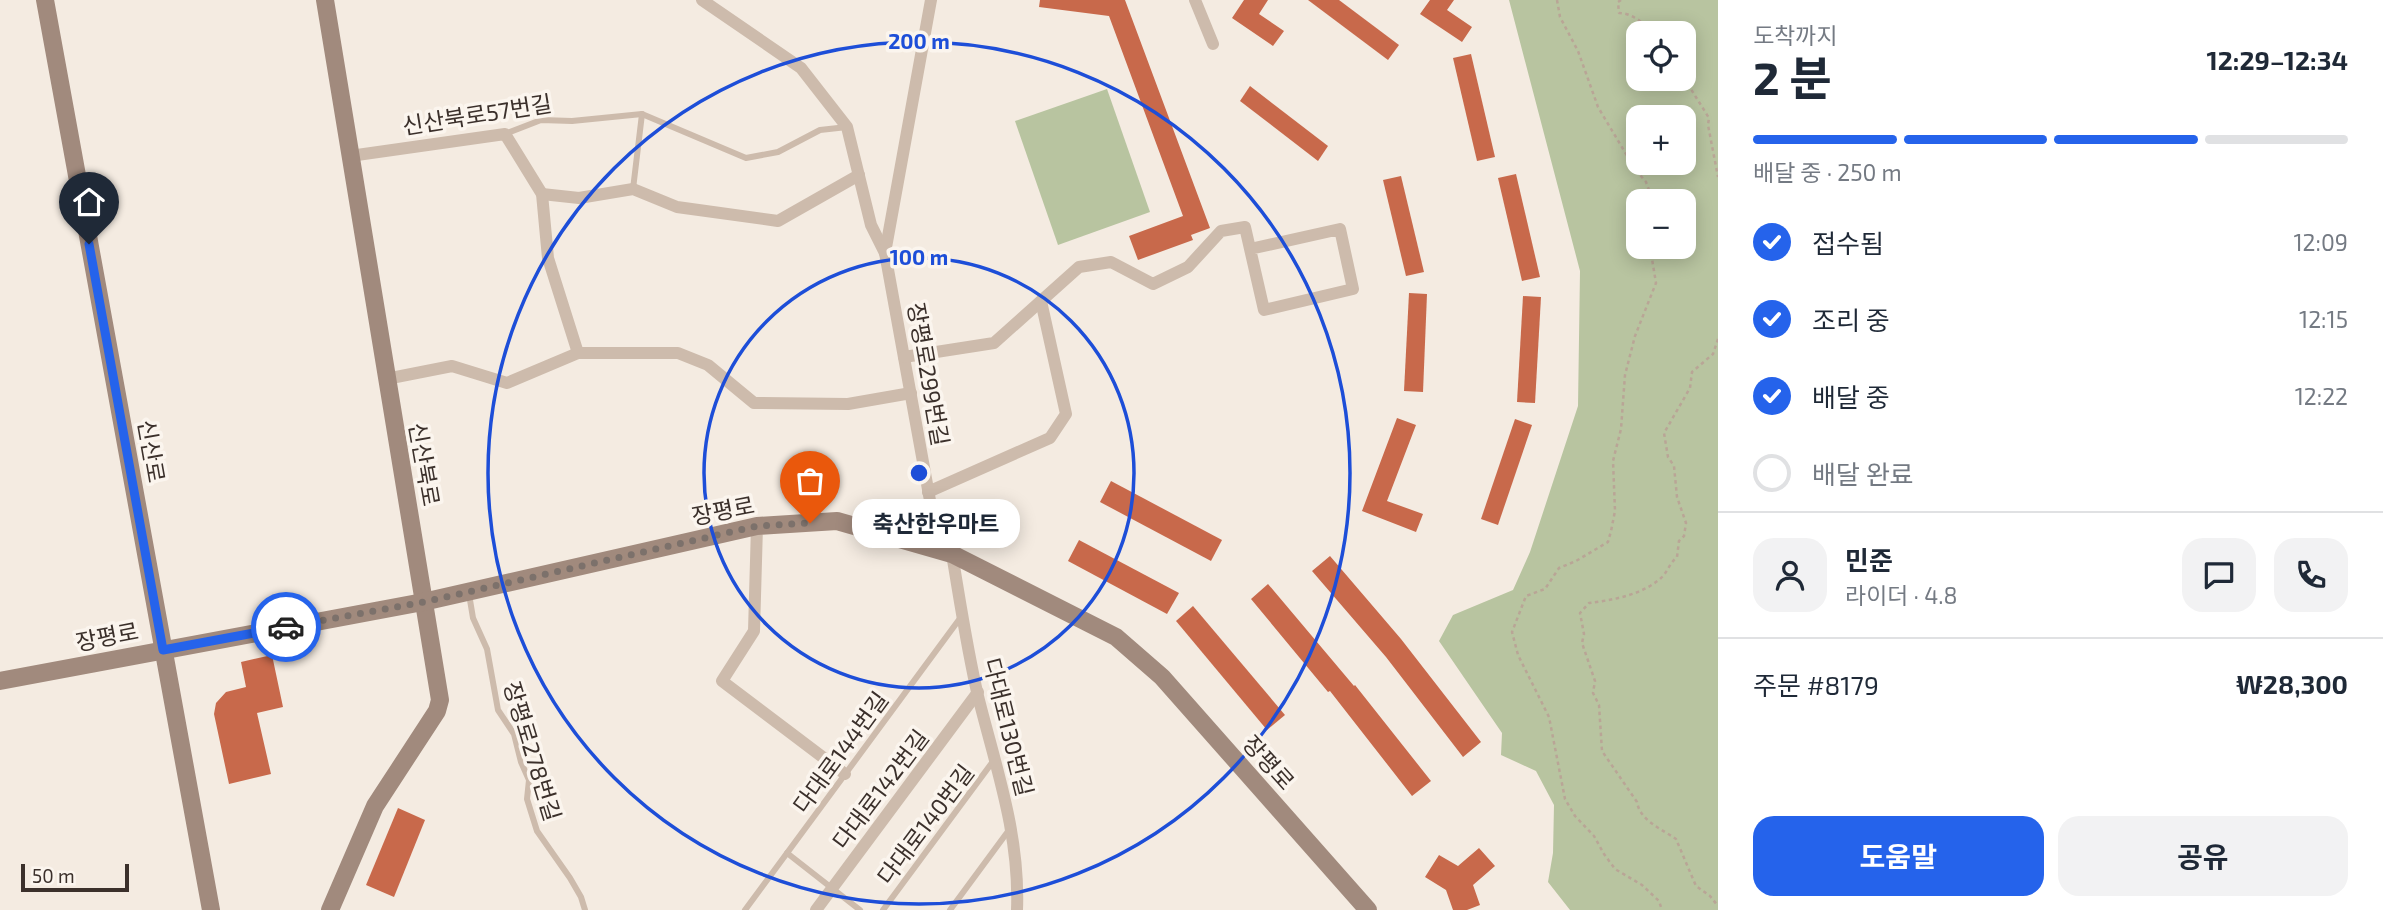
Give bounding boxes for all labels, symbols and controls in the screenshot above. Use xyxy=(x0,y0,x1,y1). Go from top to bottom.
map controls xyxy=(1626,21,1696,259)
button: locate xyxy=(1626,21,1696,91)
text: 도착까지 xyxy=(1753,21,1838,49)
text: 200 m xyxy=(888,28,950,53)
text: 12:29–12:34 xyxy=(2206,44,2348,75)
text: 2 분 xyxy=(1753,49,1832,104)
street label: 신산북로57번길 xyxy=(400,88,554,140)
button: + xyxy=(1626,105,1696,175)
text: 배달 중 · 250 m xyxy=(1753,158,1902,186)
pin xyxy=(59,172,119,244)
icon: home xyxy=(70,183,108,221)
button: − xyxy=(1626,189,1696,259)
icon: check xyxy=(1753,223,1791,261)
text: 접수됨 xyxy=(1812,227,1884,258)
text: 12:09 xyxy=(2293,228,2348,256)
text: 100 m xyxy=(890,244,948,269)
street label: 장평로299번길 xyxy=(903,300,955,448)
icon: check xyxy=(1753,300,1791,338)
text: 조리 중 xyxy=(1812,304,1890,335)
text: 12:15 xyxy=(2299,305,2348,333)
icon: check xyxy=(1753,377,1791,415)
text: 배달 중 xyxy=(1812,381,1890,412)
text: 12:22 xyxy=(2295,382,2348,410)
street label: 신산로 xyxy=(133,417,171,485)
street label: 신산북로 xyxy=(404,420,446,508)
pin xyxy=(780,451,840,523)
text: 배달 완료 xyxy=(1812,458,1913,489)
centre of rings xyxy=(907,461,931,485)
icon: bag xyxy=(791,462,829,500)
street label: 장평로 xyxy=(689,490,757,530)
callout: 축산한우마트 xyxy=(852,498,1020,548)
text: 축산한우마트 xyxy=(873,509,999,537)
button: person xyxy=(1753,538,1827,612)
button: chat xyxy=(2182,538,2256,612)
button: phone xyxy=(2274,538,2348,612)
text: 민준 xyxy=(1845,544,1893,575)
text: 라이더 · 4.8 xyxy=(1845,581,1958,609)
courier xyxy=(251,592,321,662)
icon: car xyxy=(267,608,305,646)
street label: 장평로 xyxy=(73,616,141,656)
street label: 다대로130번길 xyxy=(978,655,1040,799)
text: ₩28,300 xyxy=(2236,668,2348,699)
text: 주문 #8179 xyxy=(1753,669,1879,700)
street label: 장평로278번길 xyxy=(498,678,568,824)
street label: 다대로144번길 xyxy=(787,686,893,818)
street label: 다대로142번길 xyxy=(826,724,934,854)
street label: 장평로 xyxy=(1237,729,1301,795)
street label: 다대로140번길 xyxy=(871,758,979,890)
button: 도움말 xyxy=(1753,816,2044,896)
button: 공유 xyxy=(2058,816,2348,896)
scale bar xyxy=(21,861,130,893)
text: 50 m xyxy=(32,864,75,887)

